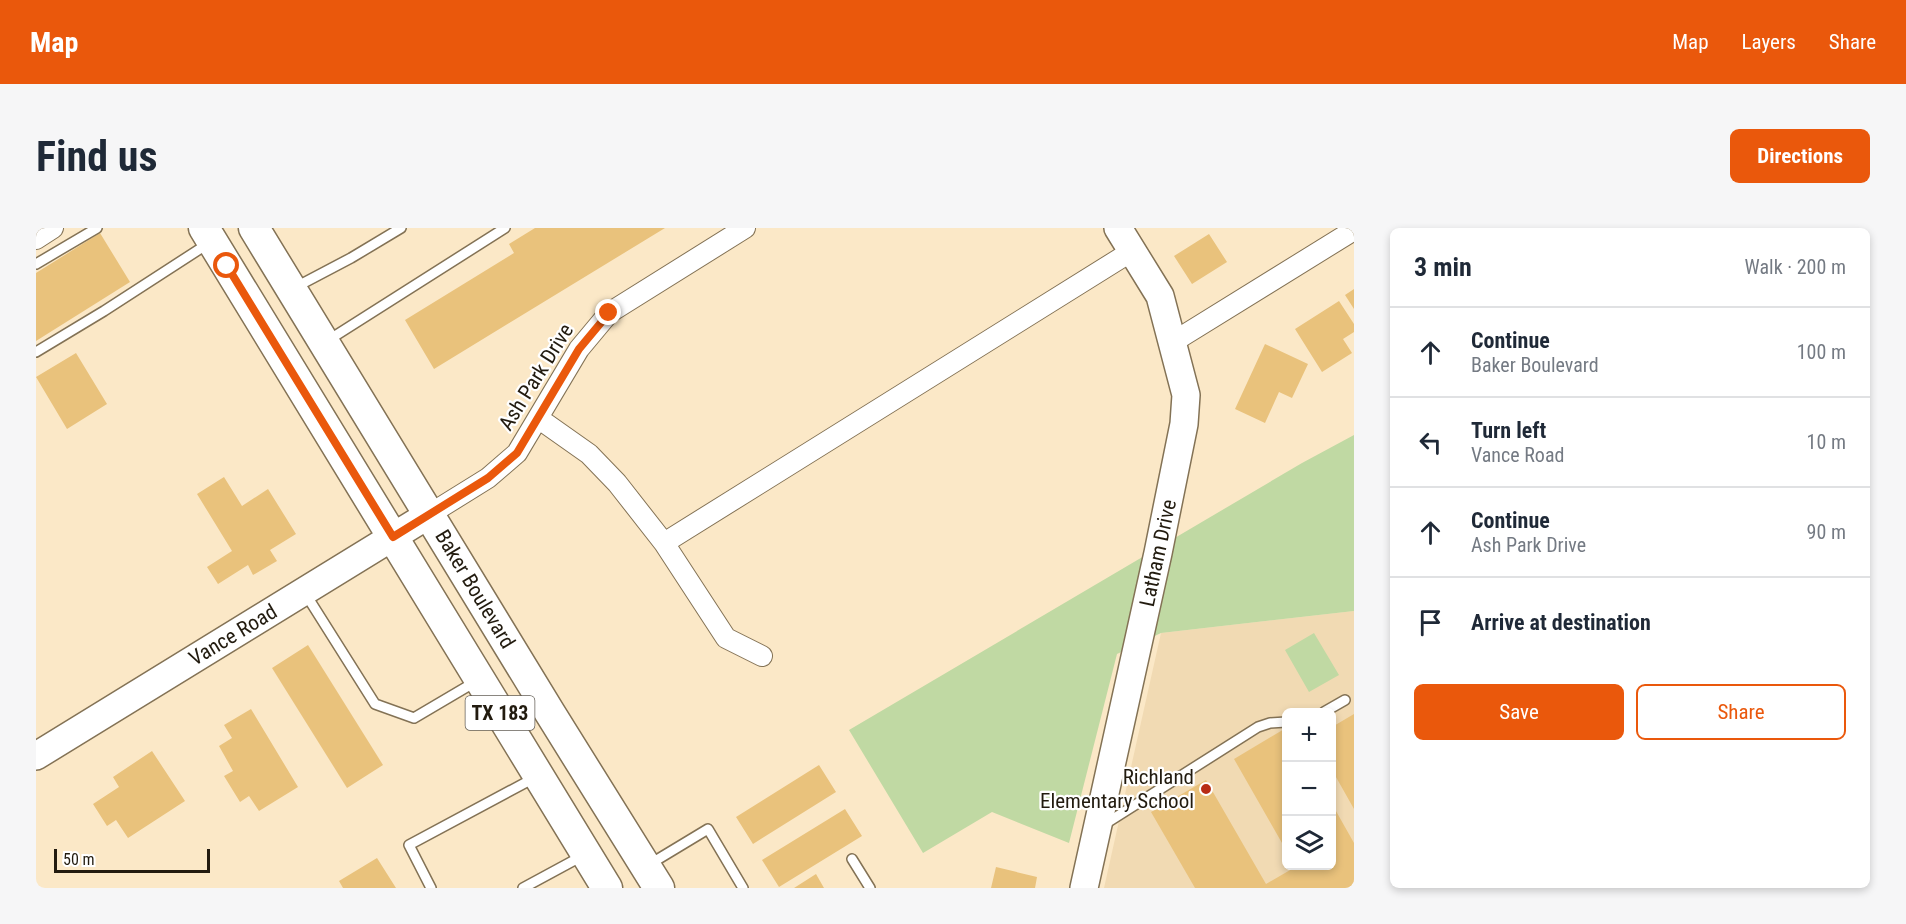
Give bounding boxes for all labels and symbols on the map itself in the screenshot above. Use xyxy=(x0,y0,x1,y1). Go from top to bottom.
route start xyxy=(213,252,239,278)
route end xyxy=(595,299,621,325)
street label: Ash Park Drive xyxy=(494,319,578,435)
street label: Latham Drive xyxy=(1135,497,1181,609)
street label: Baker Boulevard xyxy=(430,525,520,653)
street label: Vance Road xyxy=(185,599,281,671)
road number: TX 183 xyxy=(466,696,534,730)
place label: Richland Elementary School xyxy=(1040,765,1194,813)
marker: Richland Elementary School xyxy=(1199,782,1213,796)
scale bar xyxy=(54,846,210,874)

